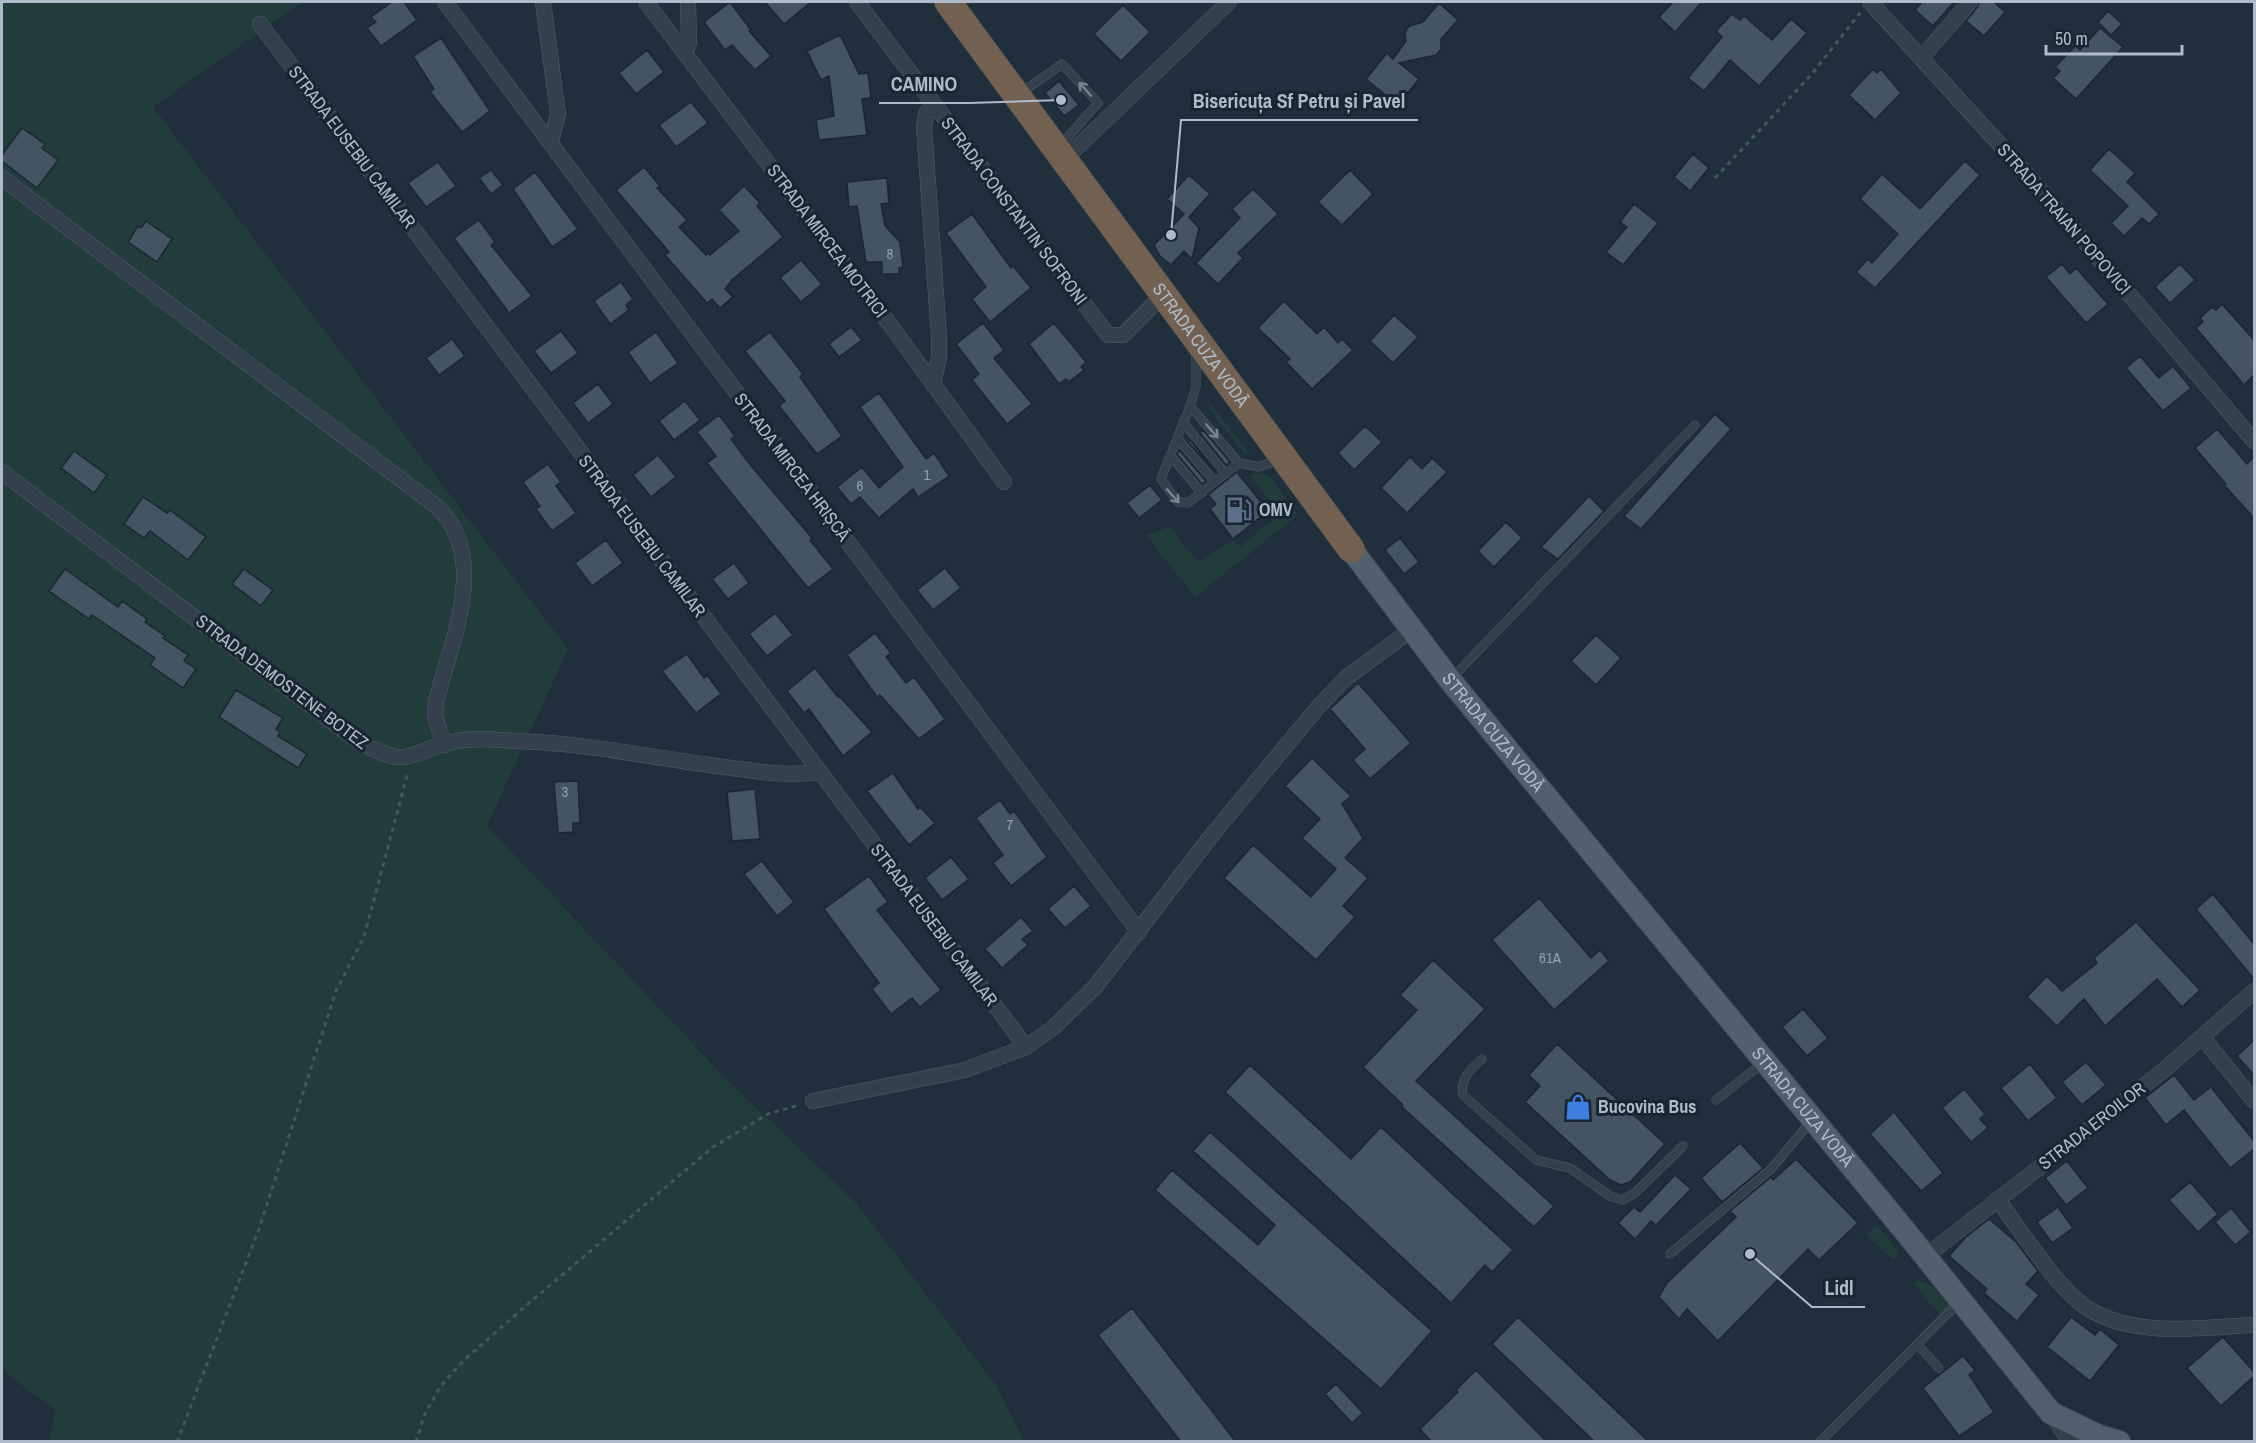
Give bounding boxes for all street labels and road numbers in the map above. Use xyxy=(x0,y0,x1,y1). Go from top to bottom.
street label: STRADA EUSEBIU CAMILAR xyxy=(283,60,422,233)
street label: STRADA CONSTANTIN SOFRONI xyxy=(935,112,1093,310)
street label: STRADA TRAIAN POPOVICI xyxy=(1992,138,2137,300)
street label: STRADA MIRCEA MOTRICI xyxy=(761,159,893,323)
street label: STRADA CUZA VODĂ xyxy=(1147,277,1255,412)
street label: STRADA MIRCEA HRIȘCĂ xyxy=(728,387,857,546)
street label: STRADA EUSEBIU CAMILAR xyxy=(573,449,712,622)
street label: STRADA DEMOSTENE BOTEZ xyxy=(191,608,374,755)
street label: STRADA CUZA VODĂ xyxy=(1437,667,1551,797)
street label: STRADA EUSEBIU CAMILAR xyxy=(865,838,1004,1011)
street label: STRADA CUZA VODĂ xyxy=(1746,1041,1860,1172)
street label: STRADA EROILOR xyxy=(2033,1076,2151,1175)

